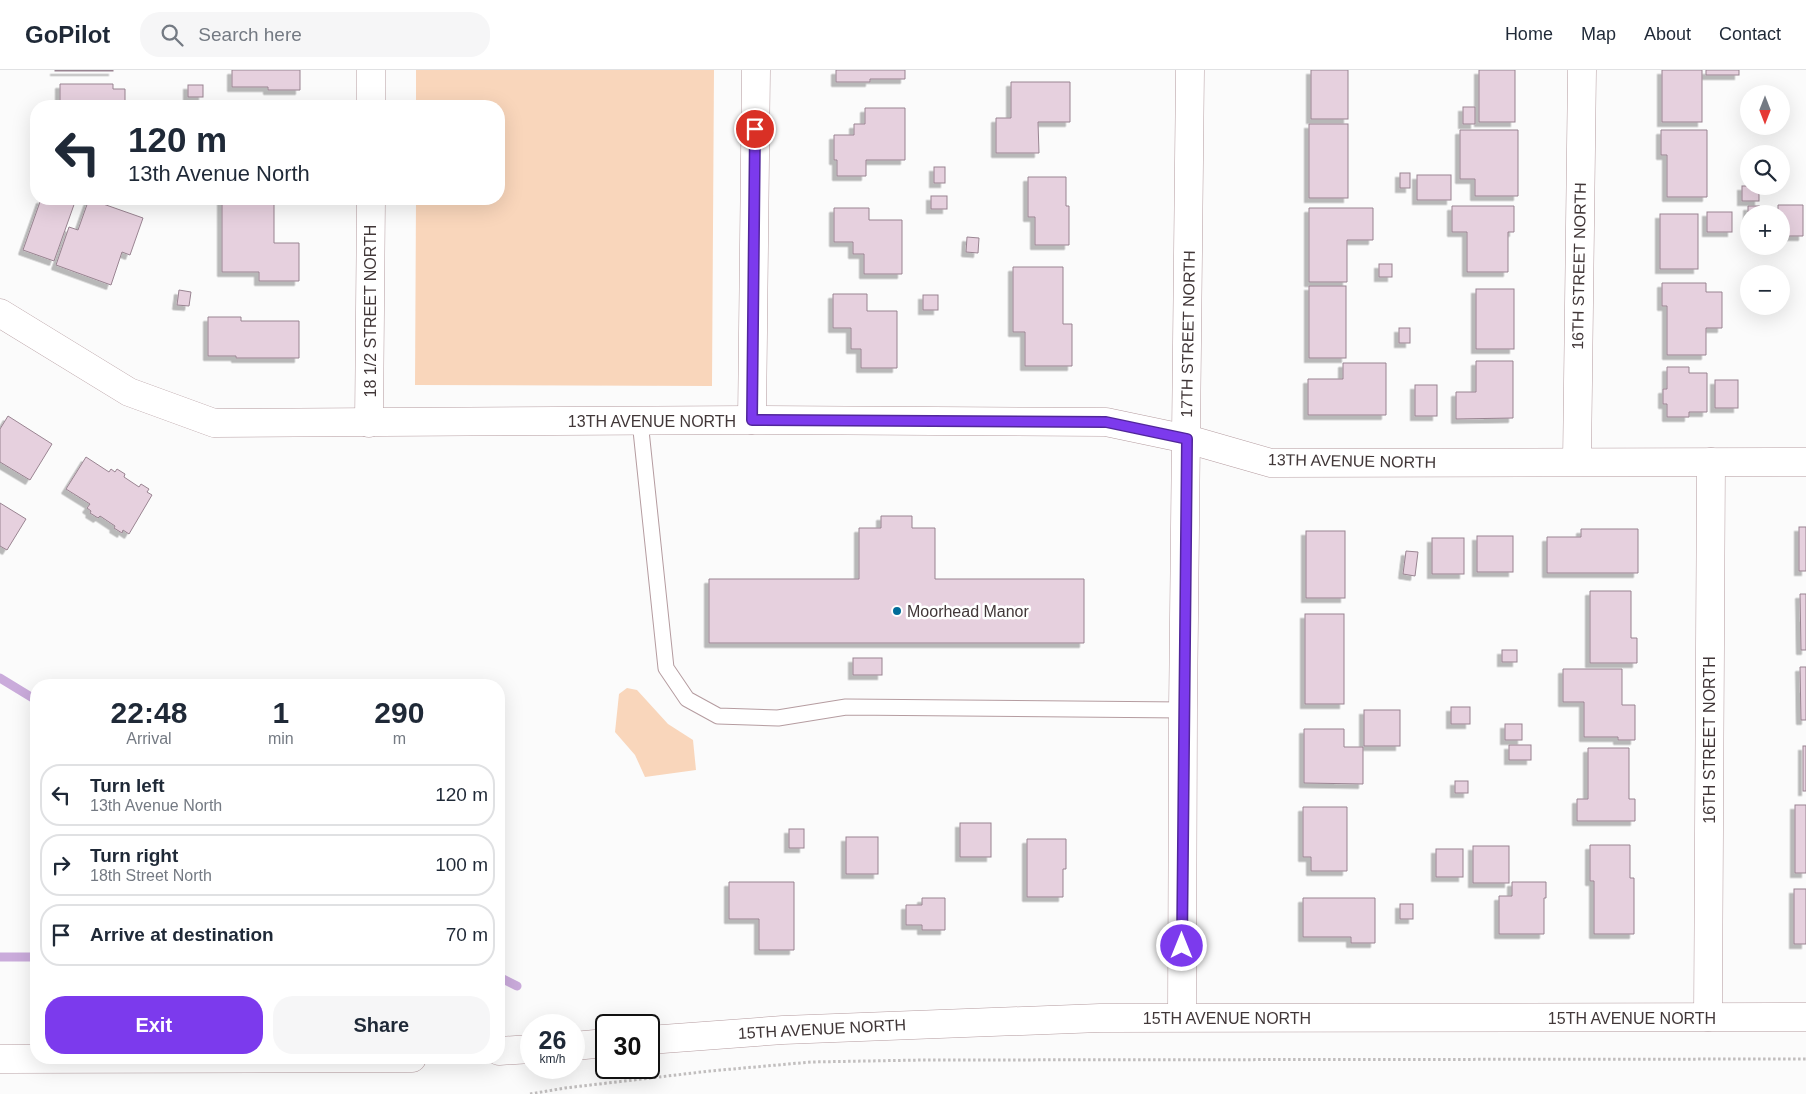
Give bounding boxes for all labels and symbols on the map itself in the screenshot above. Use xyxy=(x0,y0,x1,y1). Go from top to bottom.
north arrow xyxy=(1740,85,1790,135)
pin xyxy=(734,108,776,150)
street label: 16TH STREET NORTH xyxy=(1569,182,1589,350)
street label: 18 1/2 STREET NORTH xyxy=(362,225,379,397)
street label: 17TH STREET NORTH xyxy=(1178,250,1198,418)
street label: 13TH AVENUE NORTH xyxy=(568,413,736,430)
street label: 13TH AVENUE NORTH xyxy=(1268,451,1436,471)
place label: Moorhead Manor xyxy=(907,603,1030,620)
marker: Moorhead Manor xyxy=(891,605,903,617)
street label: 16TH STREET NORTH xyxy=(1701,656,1718,824)
position arrow xyxy=(1155,919,1207,971)
street label: 15TH AVENUE NORTH xyxy=(1143,1010,1311,1027)
street label: 15TH AVENUE NORTH xyxy=(1548,1010,1716,1027)
speed limit sign: 30 xyxy=(595,1014,660,1079)
street label: 15TH AVENUE NORTH xyxy=(737,1016,907,1042)

